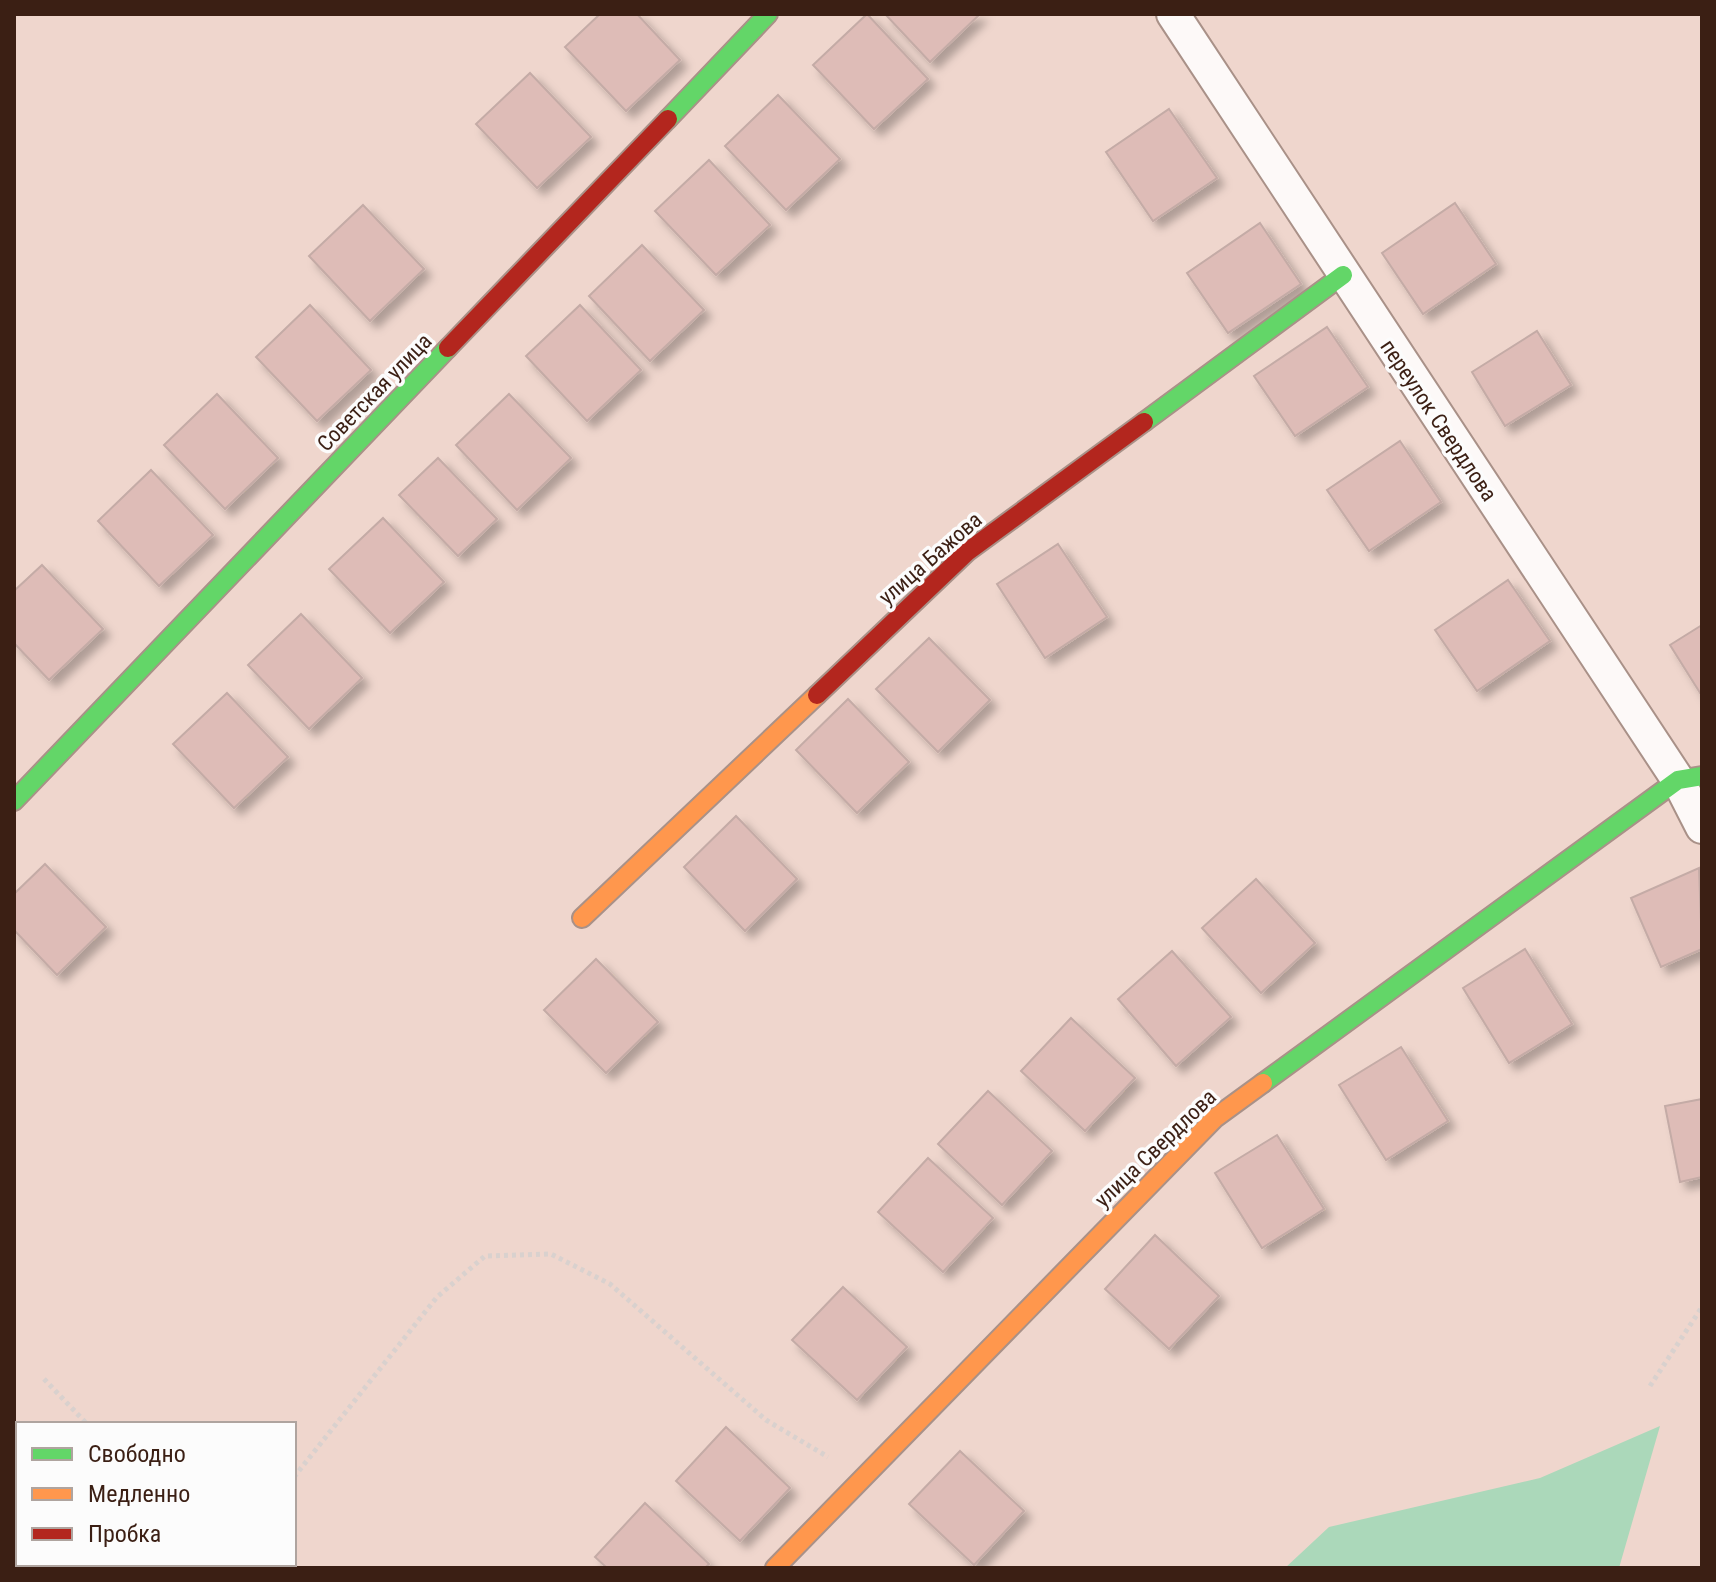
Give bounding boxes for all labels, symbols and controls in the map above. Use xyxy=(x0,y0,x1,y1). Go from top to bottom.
street label: Советская улица xyxy=(312,328,437,456)
street label: переулок Свердлова xyxy=(1375,335,1502,506)
street label: улица Бажова xyxy=(874,507,987,610)
street label: улица Свердлова xyxy=(1090,1084,1221,1212)
legend xyxy=(16,1422,296,1566)
text: Свободно xyxy=(88,1440,186,1468)
text: Медленно xyxy=(88,1480,190,1508)
text: Пробка xyxy=(88,1520,161,1548)

